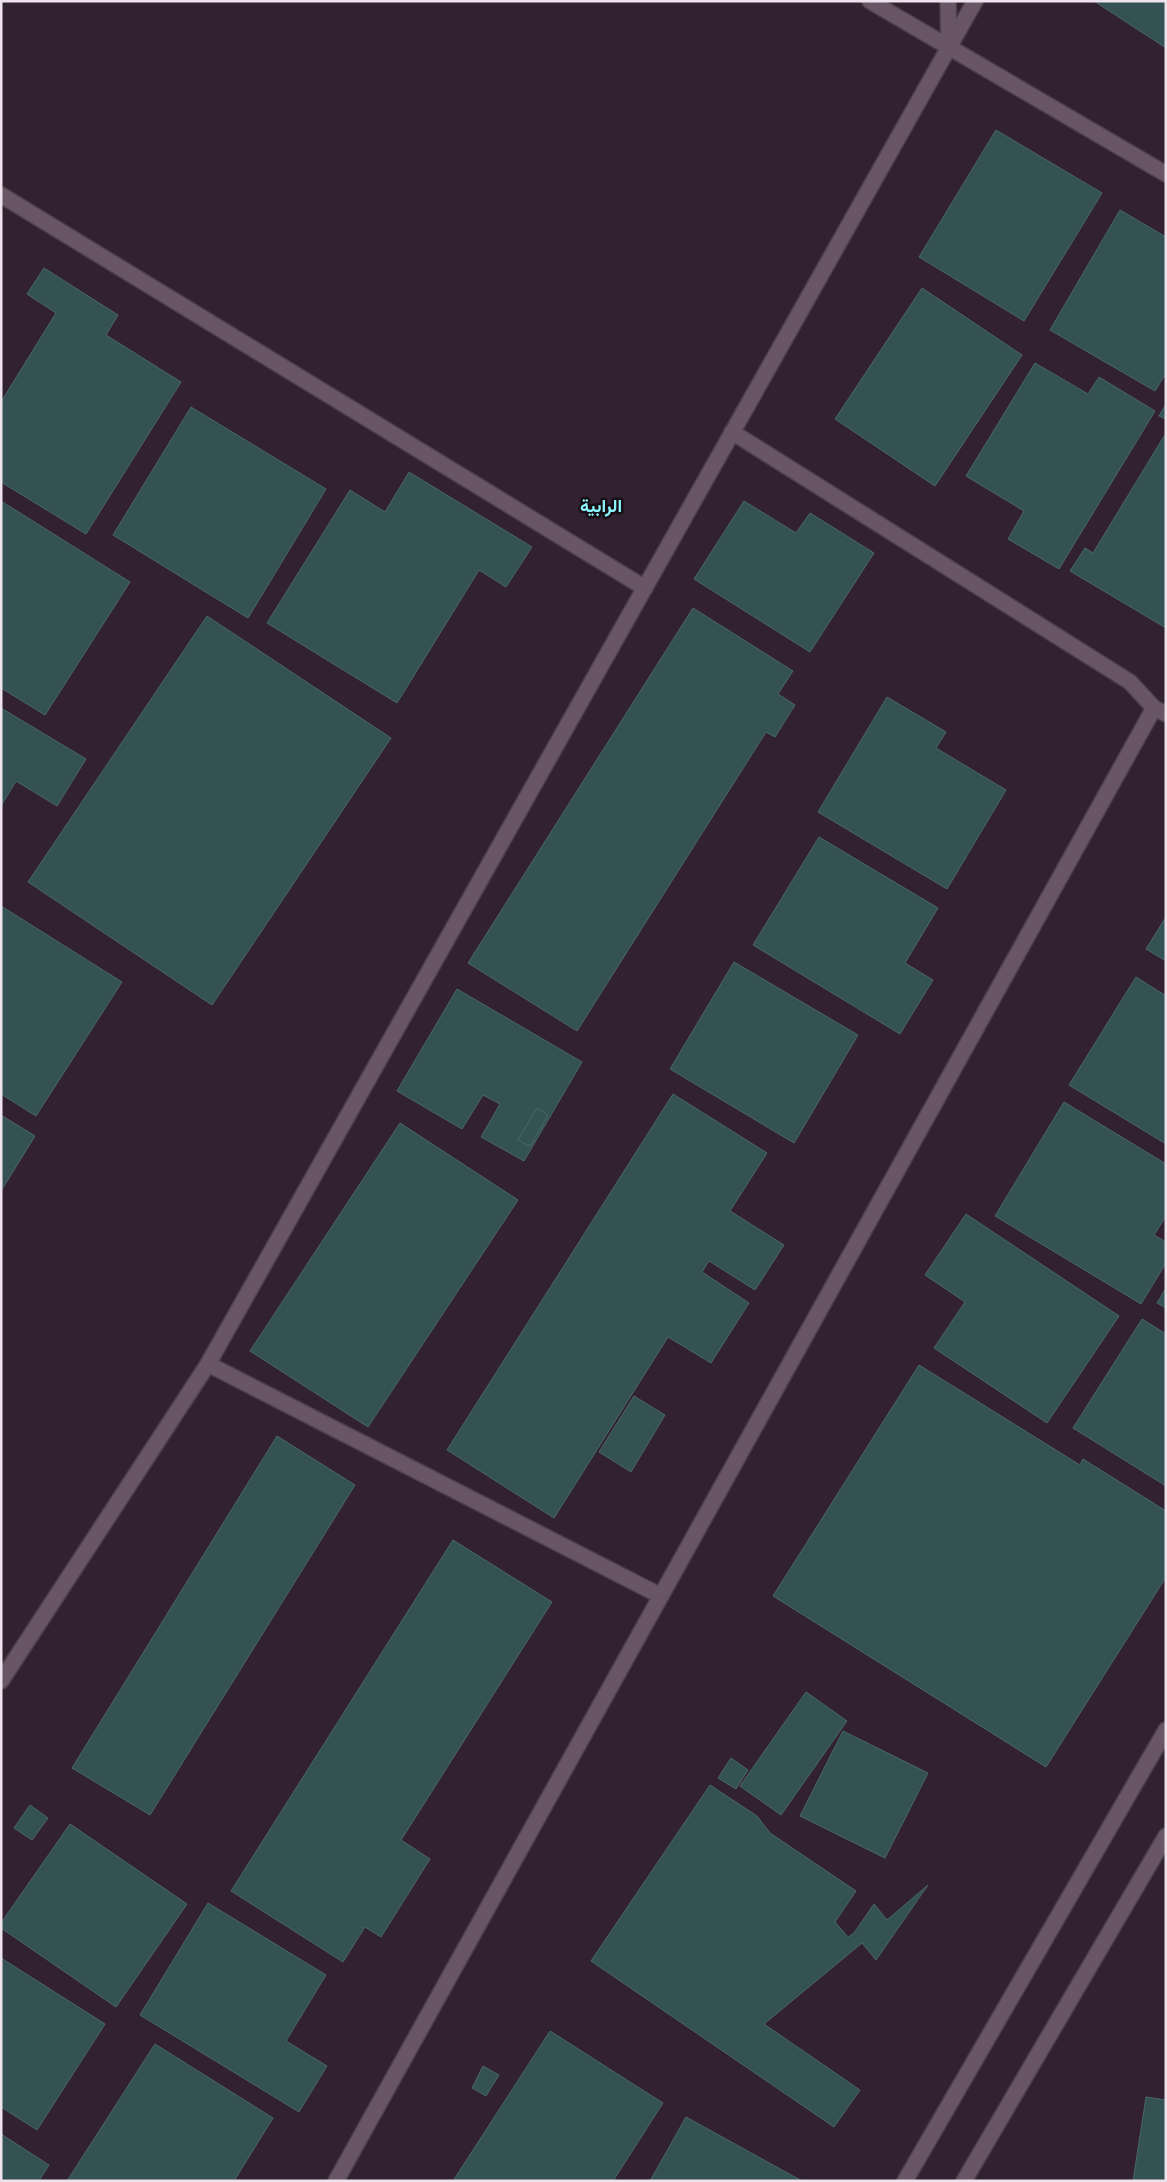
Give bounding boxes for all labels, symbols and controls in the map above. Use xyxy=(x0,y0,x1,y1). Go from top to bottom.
district label: الرابية xyxy=(580,494,622,518)

